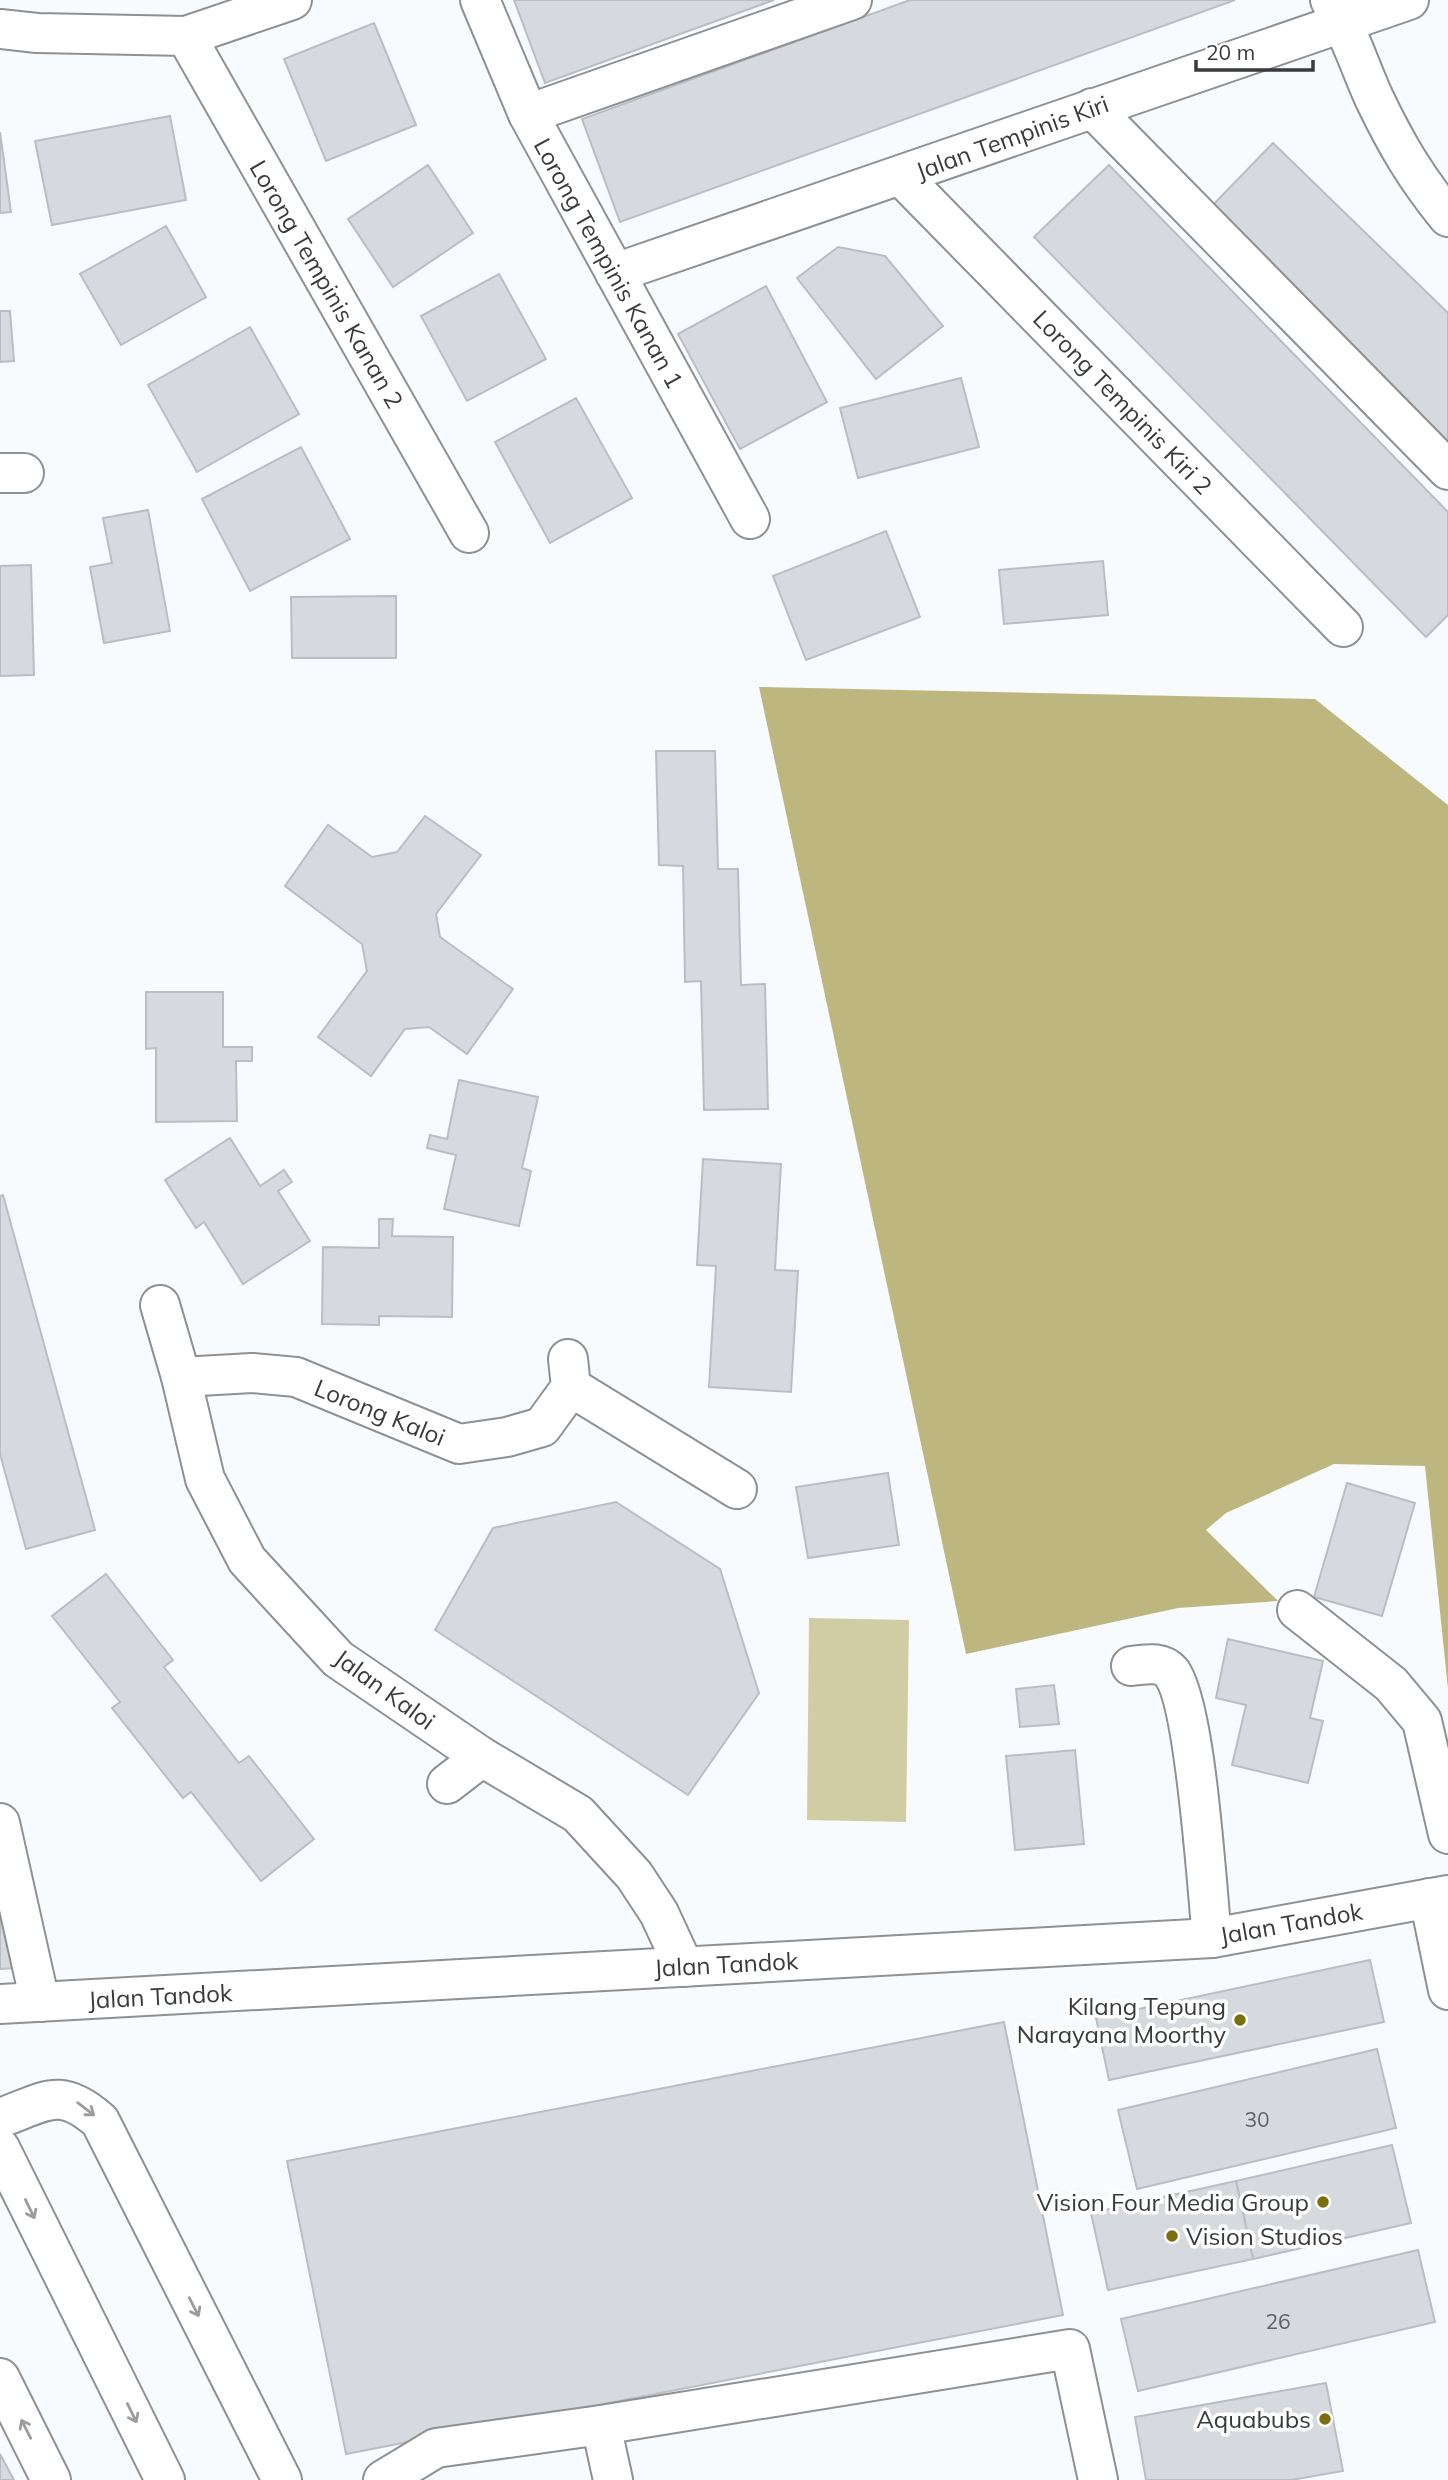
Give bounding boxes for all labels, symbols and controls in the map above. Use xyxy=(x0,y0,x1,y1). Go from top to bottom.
scale bar xyxy=(1196,28,1313,72)
text: 20 m xyxy=(1206,39,1255,65)
street label: Jalan Tempinis Kiri xyxy=(912,88,1112,186)
street label: Lorong Tempinis Kanan 1 xyxy=(528,133,690,393)
street label: Lorong Tempinis Kanan 2 xyxy=(244,155,410,413)
street label: Lorong Tempinis Kiri 2 xyxy=(1027,304,1219,500)
street label: Lorong Kaloi xyxy=(310,1372,450,1452)
street label: Jalan Kaloi xyxy=(329,1642,441,1736)
street label: Jalan Tandok xyxy=(1217,1896,1365,1950)
street label: Jalan Tandok xyxy=(653,1945,799,1983)
street label: Jalan Tandok xyxy=(87,1977,233,2015)
place label: Kilang Tepung Narayana Moorthy xyxy=(1017,1991,1226,2049)
marker: Kilang Tepung Narayana Moorthy xyxy=(1232,2012,1248,2028)
one-way arrow xyxy=(76,2102,94,2117)
house number: 30 xyxy=(1244,2106,1270,2132)
place label: Vision Four Media Group xyxy=(1037,2187,1309,2217)
marker: Vision Four Media Group xyxy=(1315,2194,1331,2210)
one-way arrow xyxy=(24,2198,38,2219)
place label: Vision Studios xyxy=(1186,2221,1343,2251)
marker: Vision Studios xyxy=(1164,2228,1180,2244)
one-way arrow xyxy=(188,2296,202,2317)
house number: 26 xyxy=(1265,2308,1291,2334)
one-way arrow xyxy=(125,2402,139,2423)
place label: Aquabubs xyxy=(1196,2404,1311,2434)
marker: Aquabubs xyxy=(1317,2411,1333,2427)
one-way arrow xyxy=(18,2419,32,2440)

